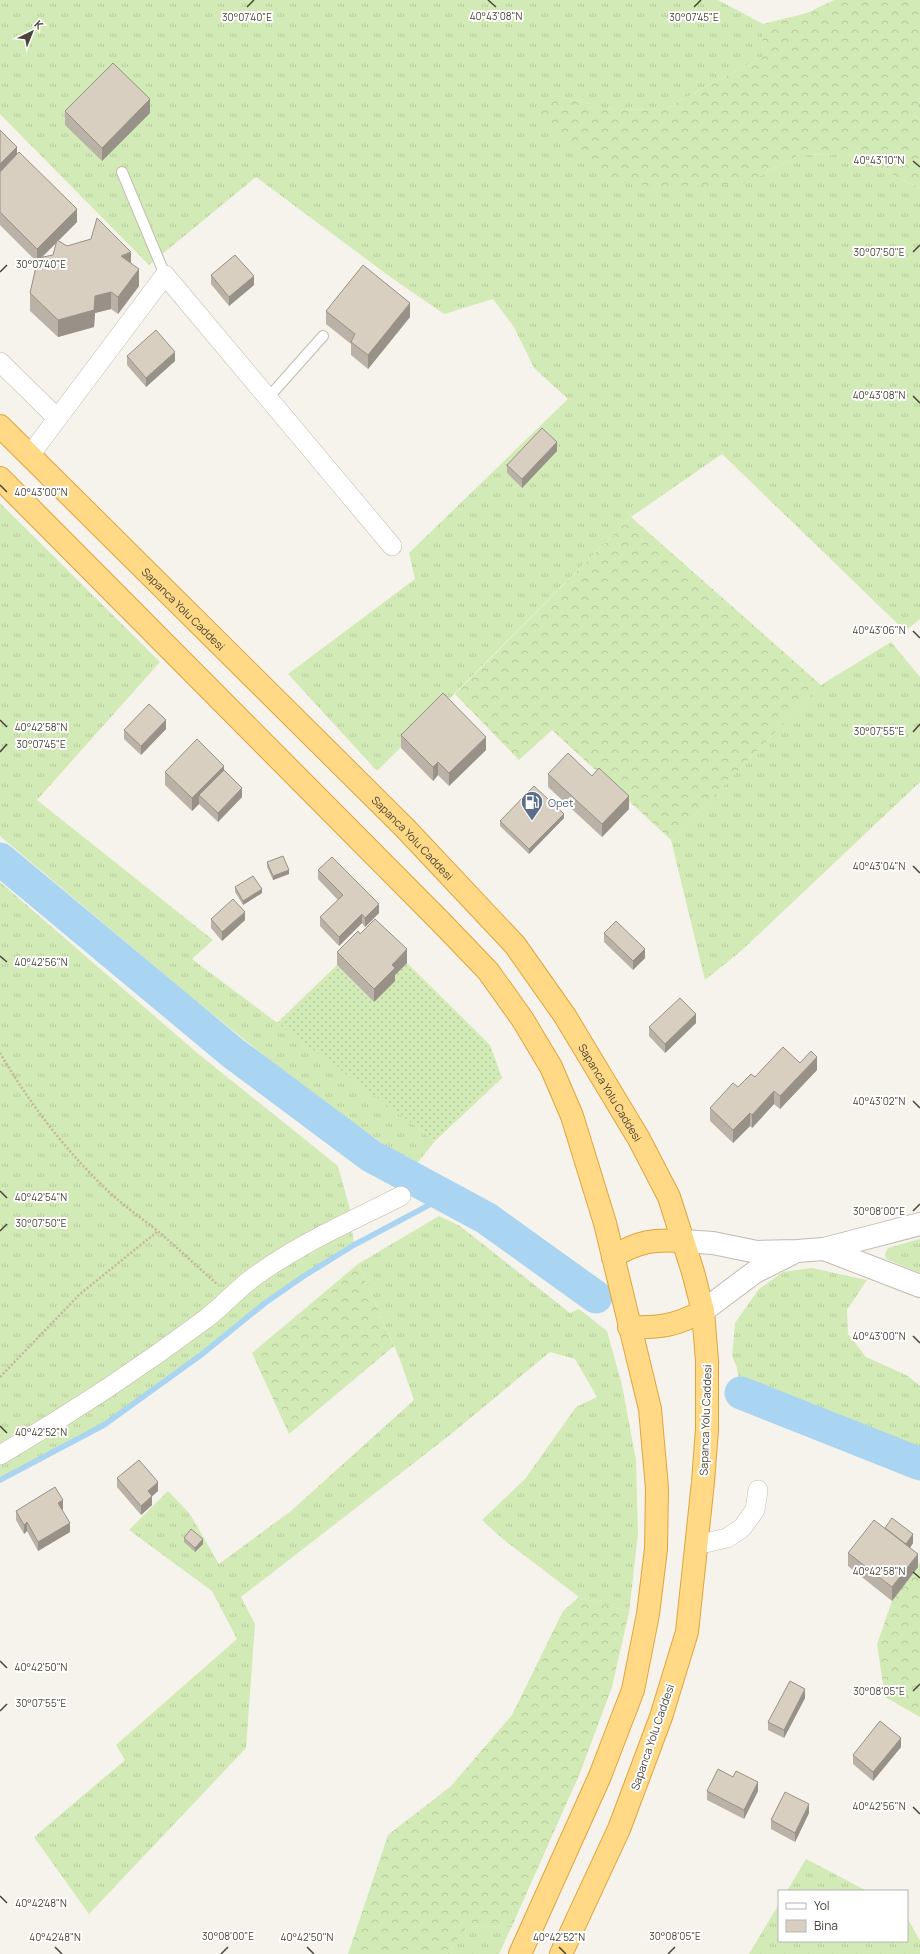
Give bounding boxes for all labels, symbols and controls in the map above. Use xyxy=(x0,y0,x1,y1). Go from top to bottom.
text: 40°43'08"N xyxy=(470,9,523,23)
text: 30°07'40"E xyxy=(222,10,272,24)
text: 30°07'45"E xyxy=(669,10,719,24)
north arrow xyxy=(12,12,52,52)
text: K xyxy=(31,16,48,33)
text: 40°43'10"N xyxy=(854,153,905,167)
text: 30°07'50"E xyxy=(854,245,905,259)
text: 30°07'40"E xyxy=(16,257,66,271)
text: 40°43'08"N xyxy=(853,388,906,402)
text: 40°43'00"N xyxy=(14,485,68,499)
street label: Sapanca Yolu Caddesi xyxy=(139,564,229,653)
text: 40°43'06"N xyxy=(852,623,906,637)
text: 40°42'58"N xyxy=(15,720,67,734)
text: 30°07'55"E xyxy=(854,724,905,738)
text: 30°07'45"E xyxy=(16,737,66,751)
fuel station icon: Opet xyxy=(519,789,545,822)
street label: Sapanca Yolu Caddesi xyxy=(369,792,457,883)
place label: Opet xyxy=(548,795,573,810)
text: 40°43'04"N xyxy=(853,859,905,873)
text: 40°42'56"N xyxy=(15,955,68,969)
street label: Sapanca Yolu Caddesi xyxy=(576,1041,646,1144)
text: 40°43'02"N xyxy=(853,1094,905,1108)
text: 40°42'54"N xyxy=(15,1190,67,1204)
text: 30°08'00"E xyxy=(853,1204,905,1218)
text: 30°07'50"E xyxy=(16,1216,67,1230)
text: 40°43'00"N xyxy=(852,1329,906,1343)
street label: Sapanca Yolu Caddesi xyxy=(696,1364,714,1476)
text: 40°42'52"N xyxy=(15,1425,67,1439)
text: 40°42'58"N xyxy=(853,1564,905,1578)
text: 40°42'50"N xyxy=(15,1660,68,1674)
street label: Sapanca Yolu Caddesi xyxy=(627,1682,677,1792)
text: 30°08'05"E xyxy=(853,1684,905,1698)
text: 30°07'55"E xyxy=(16,1696,67,1710)
text: 40°42'56"N xyxy=(853,1799,906,1813)
legend xyxy=(778,1890,908,1942)
text: 40°42'48"N xyxy=(15,1896,67,1910)
text: Yol xyxy=(814,1897,830,1914)
text: Bina xyxy=(814,1917,838,1934)
text: 30°08'00"E xyxy=(202,1929,254,1943)
text: 30°08'05"E xyxy=(649,1929,701,1943)
text: 40°42'48"N xyxy=(29,1930,81,1944)
text: 40°42'50"N xyxy=(281,1930,334,1944)
text: 40°42'52"N xyxy=(533,1930,585,1944)

